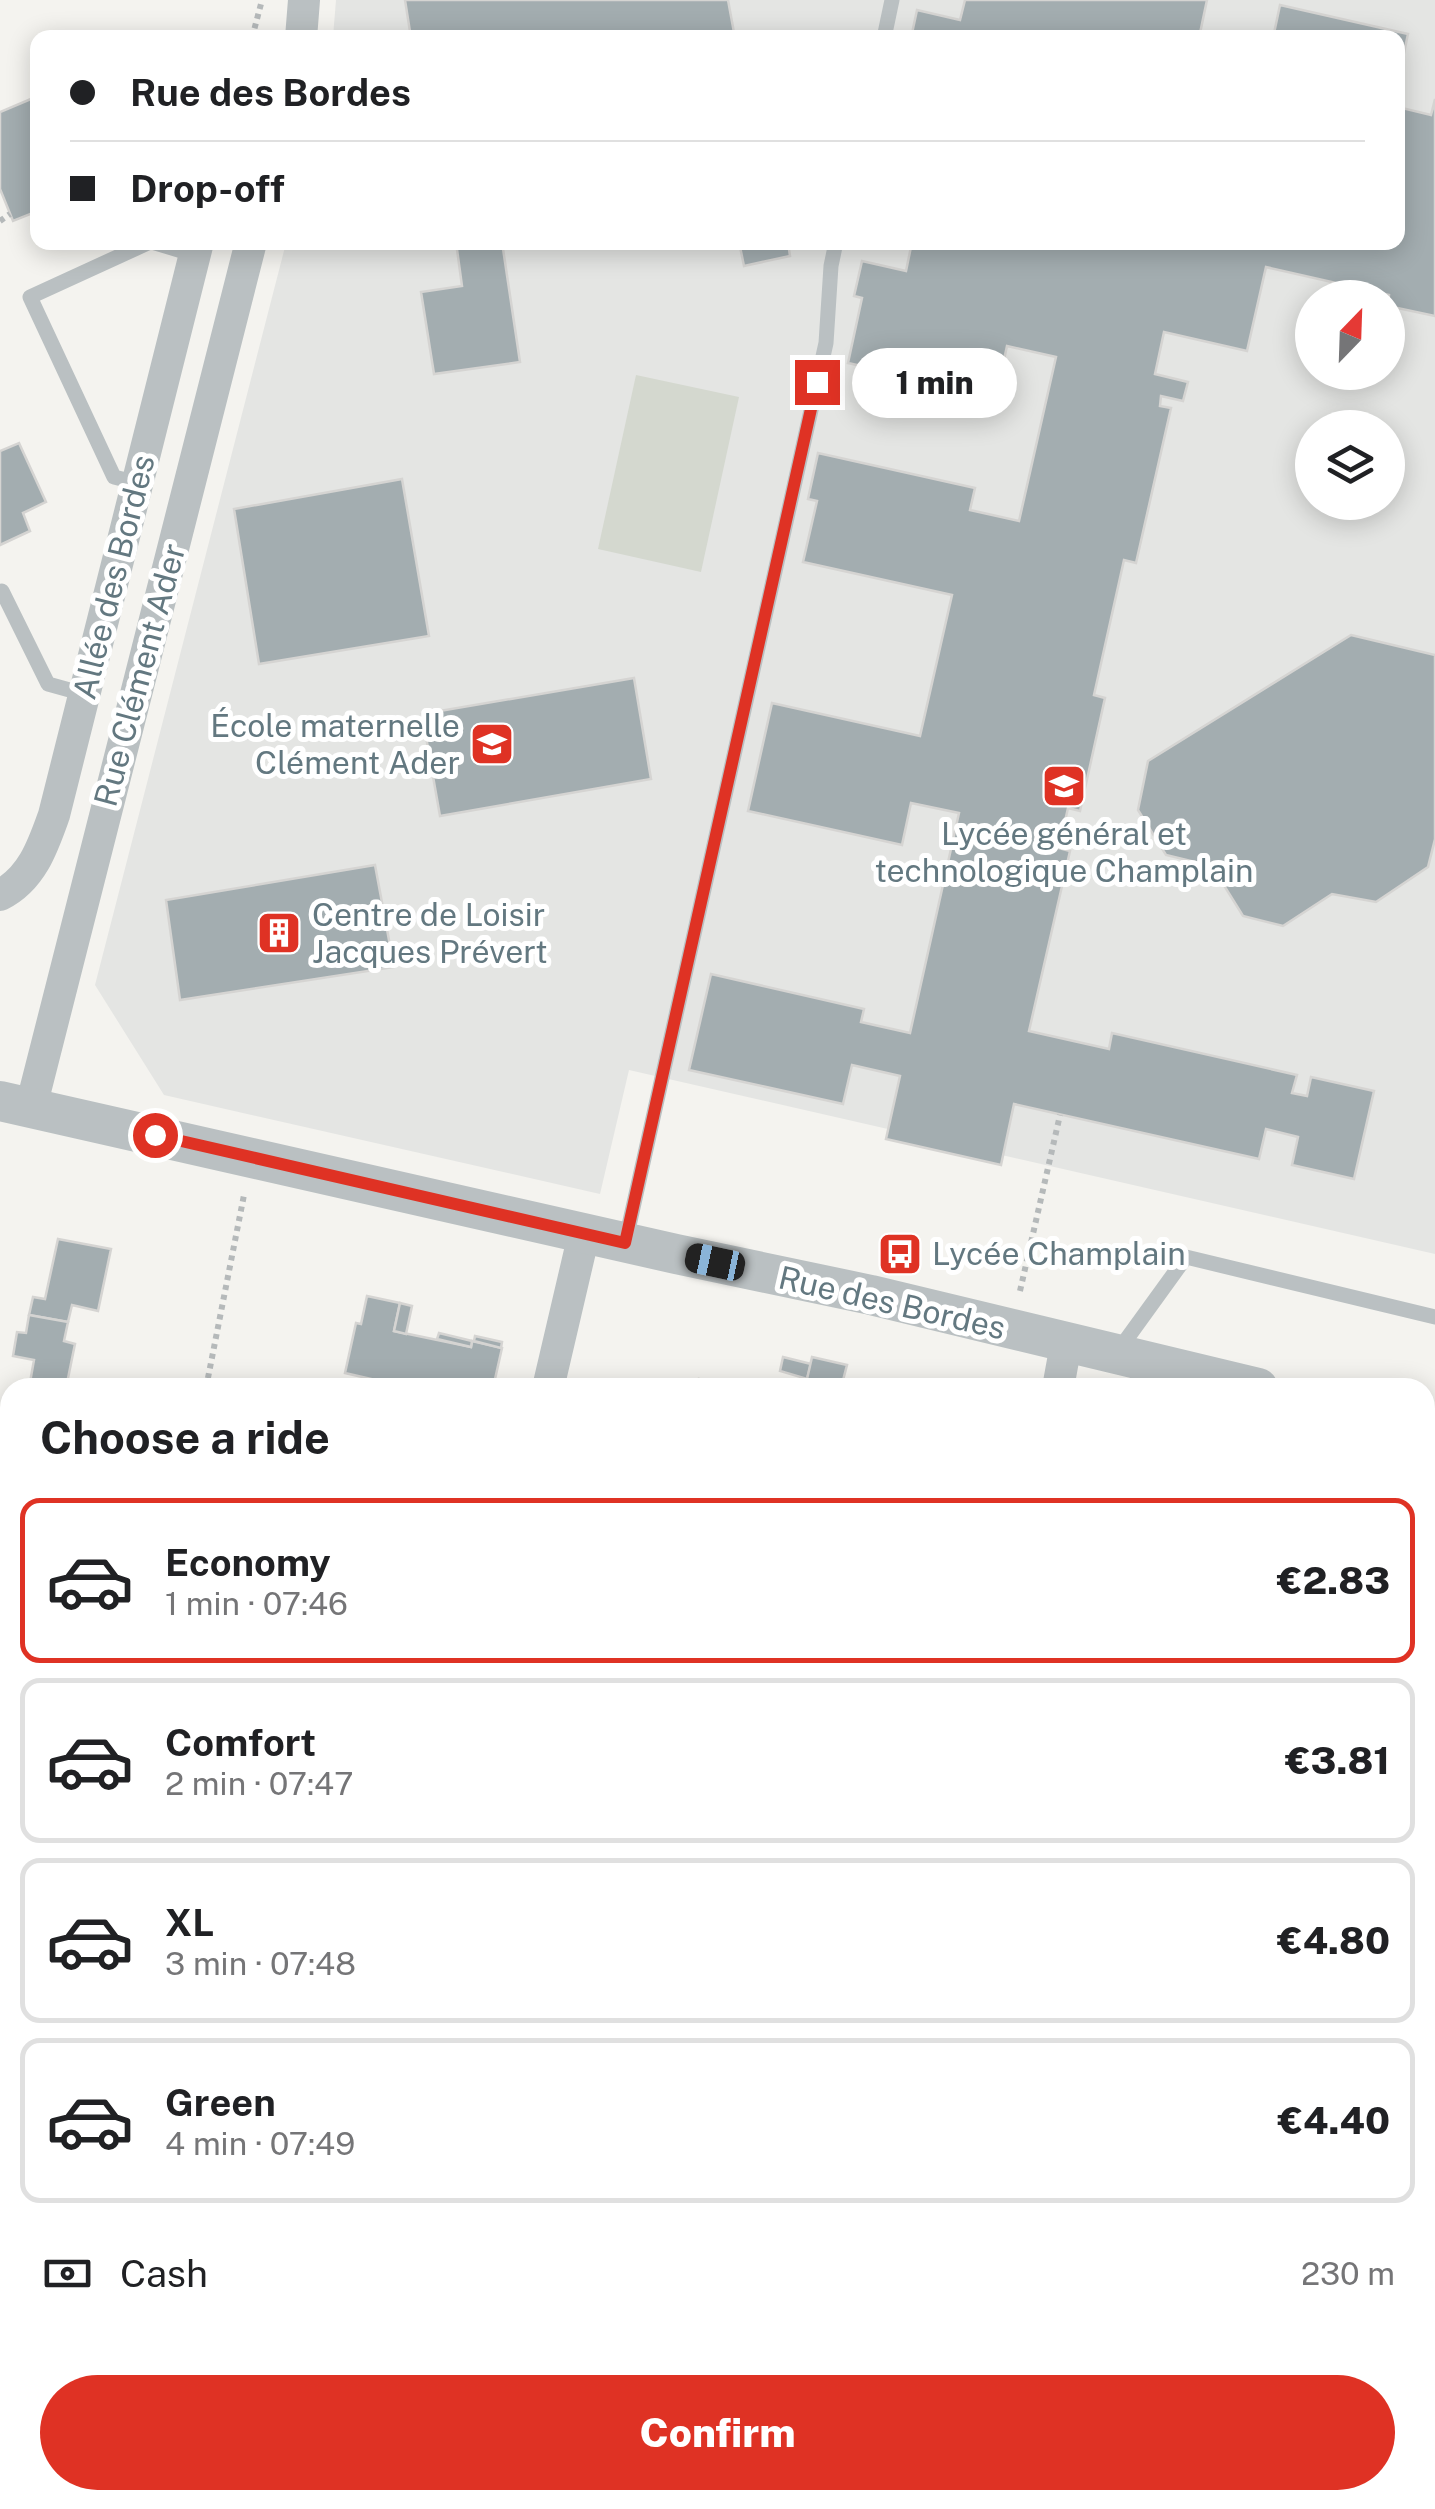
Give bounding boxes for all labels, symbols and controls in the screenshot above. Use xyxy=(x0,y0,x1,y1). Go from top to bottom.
text: Rue des Bordes xyxy=(130,70,411,115)
text: Drop-off xyxy=(130,166,285,211)
north arrow xyxy=(1295,280,1405,390)
map controls xyxy=(1295,280,1405,520)
callout: 1 min xyxy=(852,347,1017,417)
route end xyxy=(795,360,840,405)
text: 1 min xyxy=(895,364,974,401)
button: layers xyxy=(1295,410,1405,520)
street label: Allée des Bordes xyxy=(65,451,162,703)
street label: Rue Clément Ader xyxy=(87,539,192,810)
place label: École maternelle Clément Ader xyxy=(210,707,460,781)
school or university icon: École maternelle Clément Ader xyxy=(469,721,515,767)
school or university icon: Lycée général et technologique Champlain xyxy=(1041,763,1087,809)
place label: Lycée général et technologique Champlain xyxy=(874,815,1254,889)
place label: Centre de Loisir Jacques Prévert xyxy=(312,896,548,970)
building icon: Centre de Loisir Jacques Prévert xyxy=(256,910,302,956)
route start xyxy=(133,1113,178,1158)
bus stop icon: Lycée Champlain xyxy=(877,1231,923,1277)
place label: Lycée Champlain xyxy=(932,1235,1186,1272)
car xyxy=(683,1241,747,1283)
street label: Rue des Bordes xyxy=(775,1258,1009,1347)
text: Choose a ride xyxy=(40,1411,330,1464)
icon: car xyxy=(45,1536,135,1626)
text: Economy xyxy=(165,1540,331,1585)
text: €2.83 xyxy=(1277,1558,1390,1603)
text: 1 min · 07:46 xyxy=(165,1585,348,1622)
icon: car xyxy=(45,1716,135,1806)
text: Comfort xyxy=(165,1720,316,1765)
text: €3.81 xyxy=(1285,1738,1390,1783)
text: 2 min · 07:47 xyxy=(165,1765,353,1802)
icon: car xyxy=(45,1896,135,1986)
text: XL xyxy=(165,1900,214,1945)
text: €4.80 xyxy=(1277,1918,1390,1963)
text: 3 min · 07:48 xyxy=(165,1945,356,1982)
icon: car xyxy=(45,2076,135,2166)
text: Green xyxy=(165,2080,276,2125)
text: €4.40 xyxy=(1277,2098,1390,2143)
text: 4 min · 07:49 xyxy=(165,2125,355,2162)
icon: cash xyxy=(40,2246,95,2301)
text: Cash xyxy=(120,2251,208,2296)
text: 230 m xyxy=(1301,2255,1395,2292)
button: Confirm xyxy=(40,2375,1395,2490)

